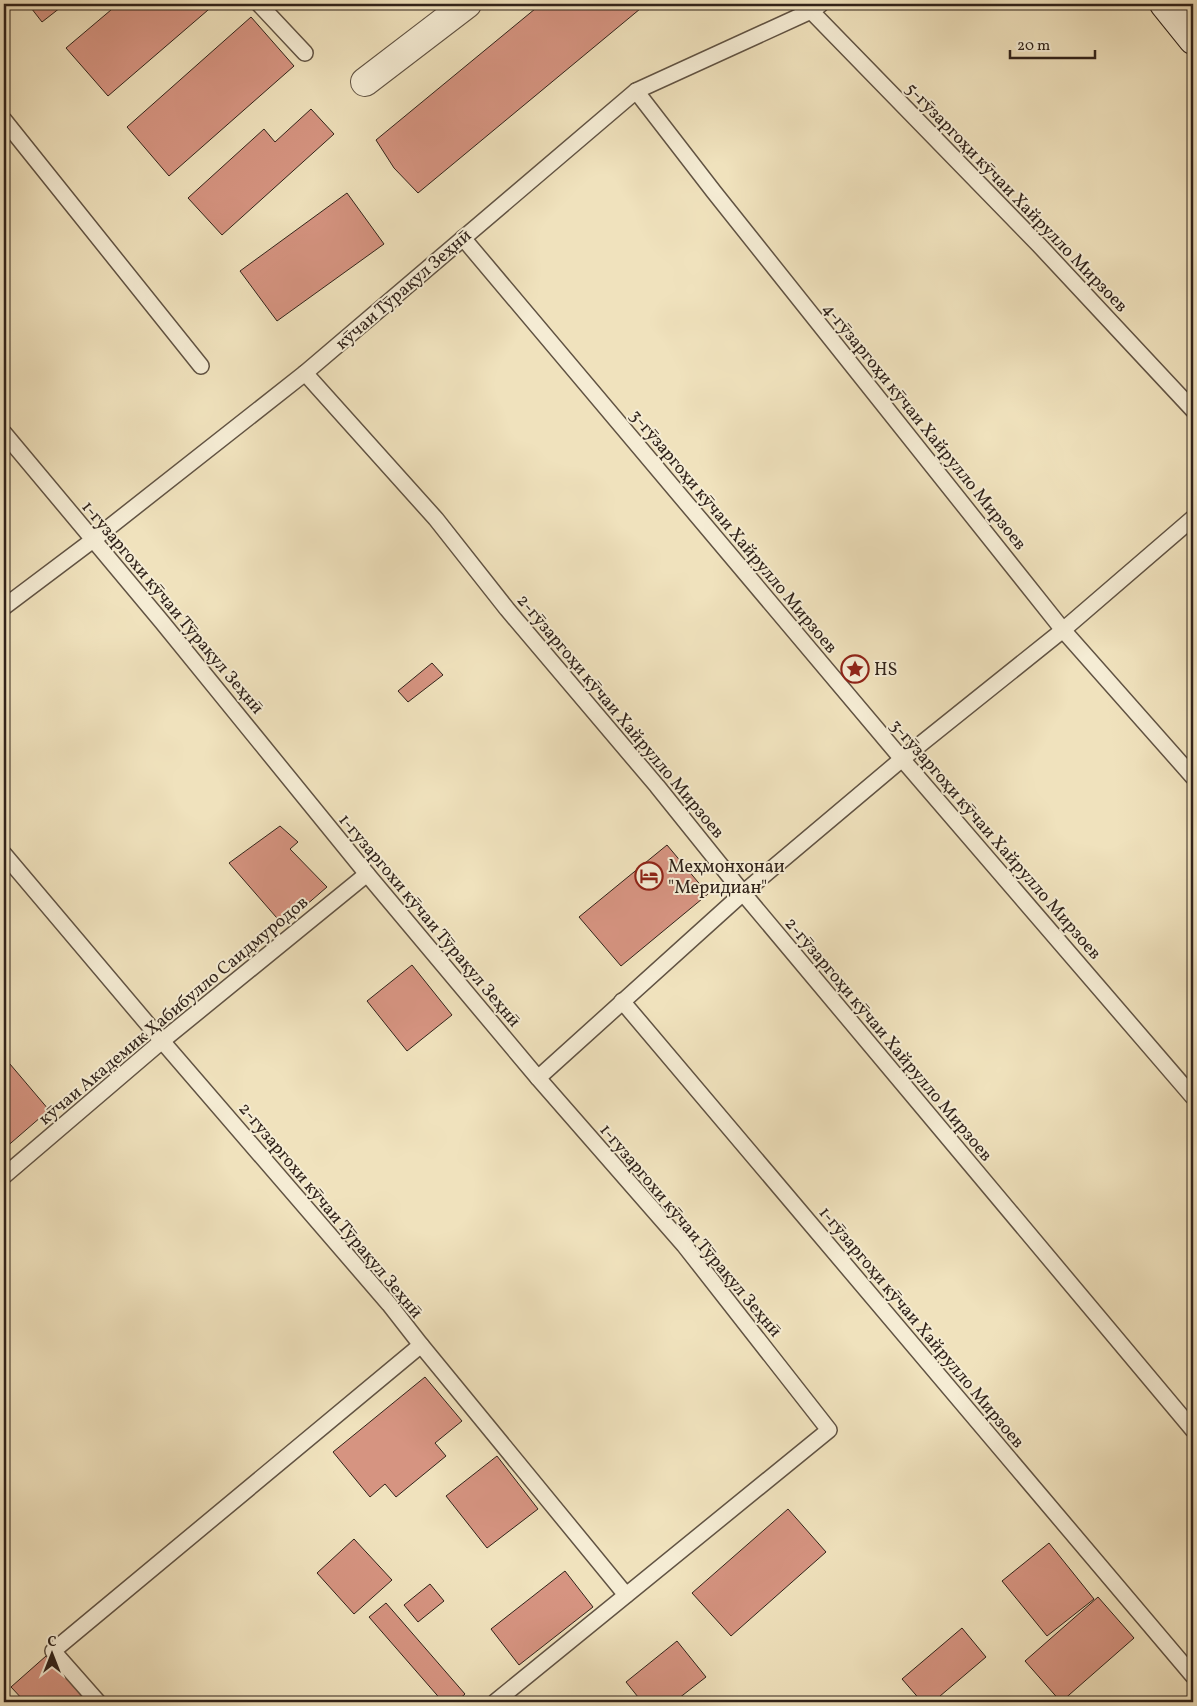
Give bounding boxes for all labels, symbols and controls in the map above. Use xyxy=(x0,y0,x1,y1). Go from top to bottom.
scale bar xyxy=(1010,28,1094,60)
text: 20 m xyxy=(1017,36,1050,57)
street label: 5-гӯзаргоҳи кӯчаи Хайрулло Мирзоев xyxy=(899,78,1133,319)
street label: кӯчаи Тӯрақул Зеҳнӣ xyxy=(331,224,477,356)
street label: 4-гӯзаргоҳи кӯчаи Хайрулло Мирзоев xyxy=(816,298,1032,556)
street label: 3-гӯзаргоҳи кӯчаи Хайрулло Мирзоев xyxy=(623,405,843,659)
street label: 1-гузаргохи кӯчаи Тӯрақул Зеҳнӣ xyxy=(75,496,269,720)
street label: 2-гӯзаргоҳи кӯчаи Хайрулло Мирзоев xyxy=(510,589,730,844)
place icon: HS xyxy=(840,654,870,684)
place label: HS xyxy=(874,658,898,683)
street label: 3-гӯзаргоҳи кӯчаи Хайрулло Мирзоев xyxy=(883,714,1106,966)
street label: 1-гузаргохи кӯчаи Тӯрақул Зеҳнӣ xyxy=(332,809,526,1033)
place label: Меҳмонхонаи "Меридиан" xyxy=(668,855,785,901)
hotel icon: Меҳмонхонаи "Меридиан" xyxy=(634,861,664,891)
street label: кӯчаи Академик Ҳабибулло Саидмуродов xyxy=(34,891,314,1132)
street label: 2-гӯзаргоҳи кӯчаи Хайрулло Мирзоев xyxy=(778,912,998,1167)
street label: 2-гузаргохи кӯчаи Тӯрақул Зеҳнӣ xyxy=(232,1098,428,1324)
street label: 1-гузаргохи кӯчаи Тӯрақул Зеҳнӣ xyxy=(593,1119,787,1343)
street label: 1-гӯзаргоҳи кӯчаи Хайрулло Мирзоев xyxy=(812,1202,1030,1454)
north arrow xyxy=(28,1628,78,1678)
text: С xyxy=(47,1633,57,1652)

